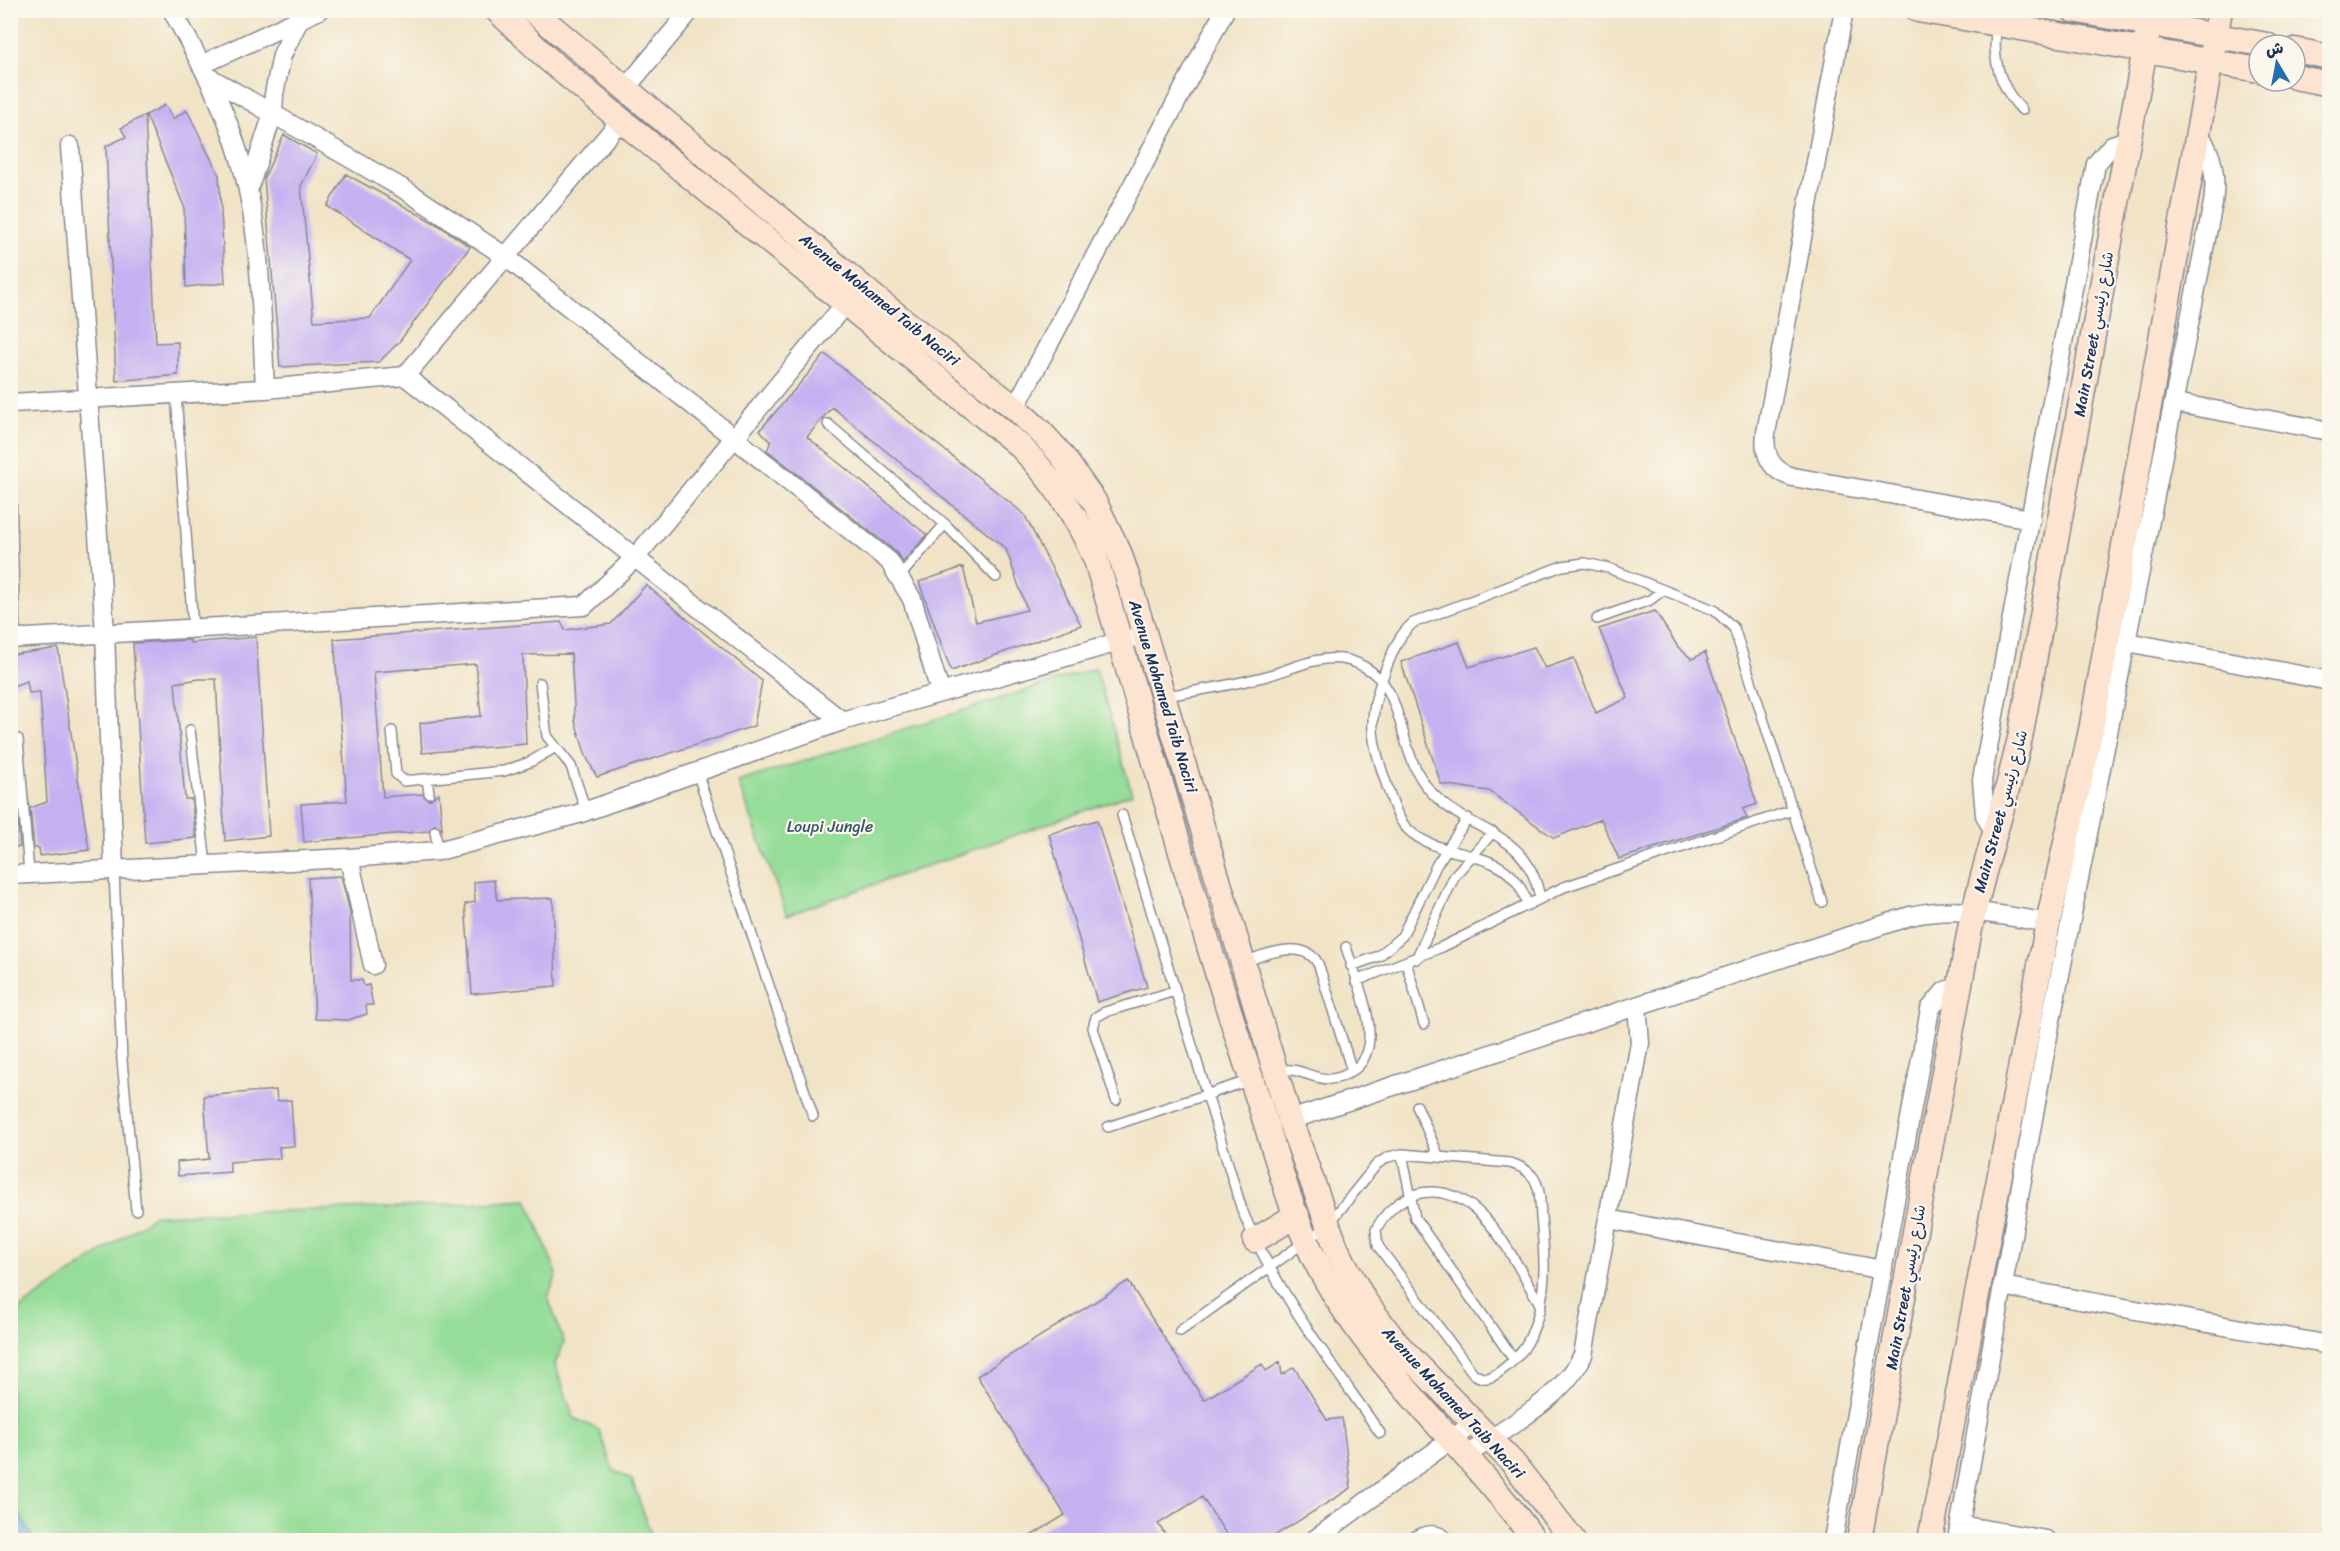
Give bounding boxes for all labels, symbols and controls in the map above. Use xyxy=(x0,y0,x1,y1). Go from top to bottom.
north arrow xyxy=(2247,33,2307,93)
text: ش xyxy=(2263,33,2286,65)
street label: Avenue Mohamed Taib Naciri xyxy=(792,224,967,374)
street label: Main Street شارع رئيسي xyxy=(2065,249,2122,419)
street label: Avenue Mohamed Taib Naciri xyxy=(1120,595,1207,797)
street label: Main Street شارع رئيسي xyxy=(1965,726,2036,896)
park label: Loupi Jungle xyxy=(787,812,873,841)
street label: Main Street شارع رئيسي xyxy=(1877,1202,1934,1372)
street label: Avenue Mohamed Taib Naciri xyxy=(1374,1318,1533,1486)

